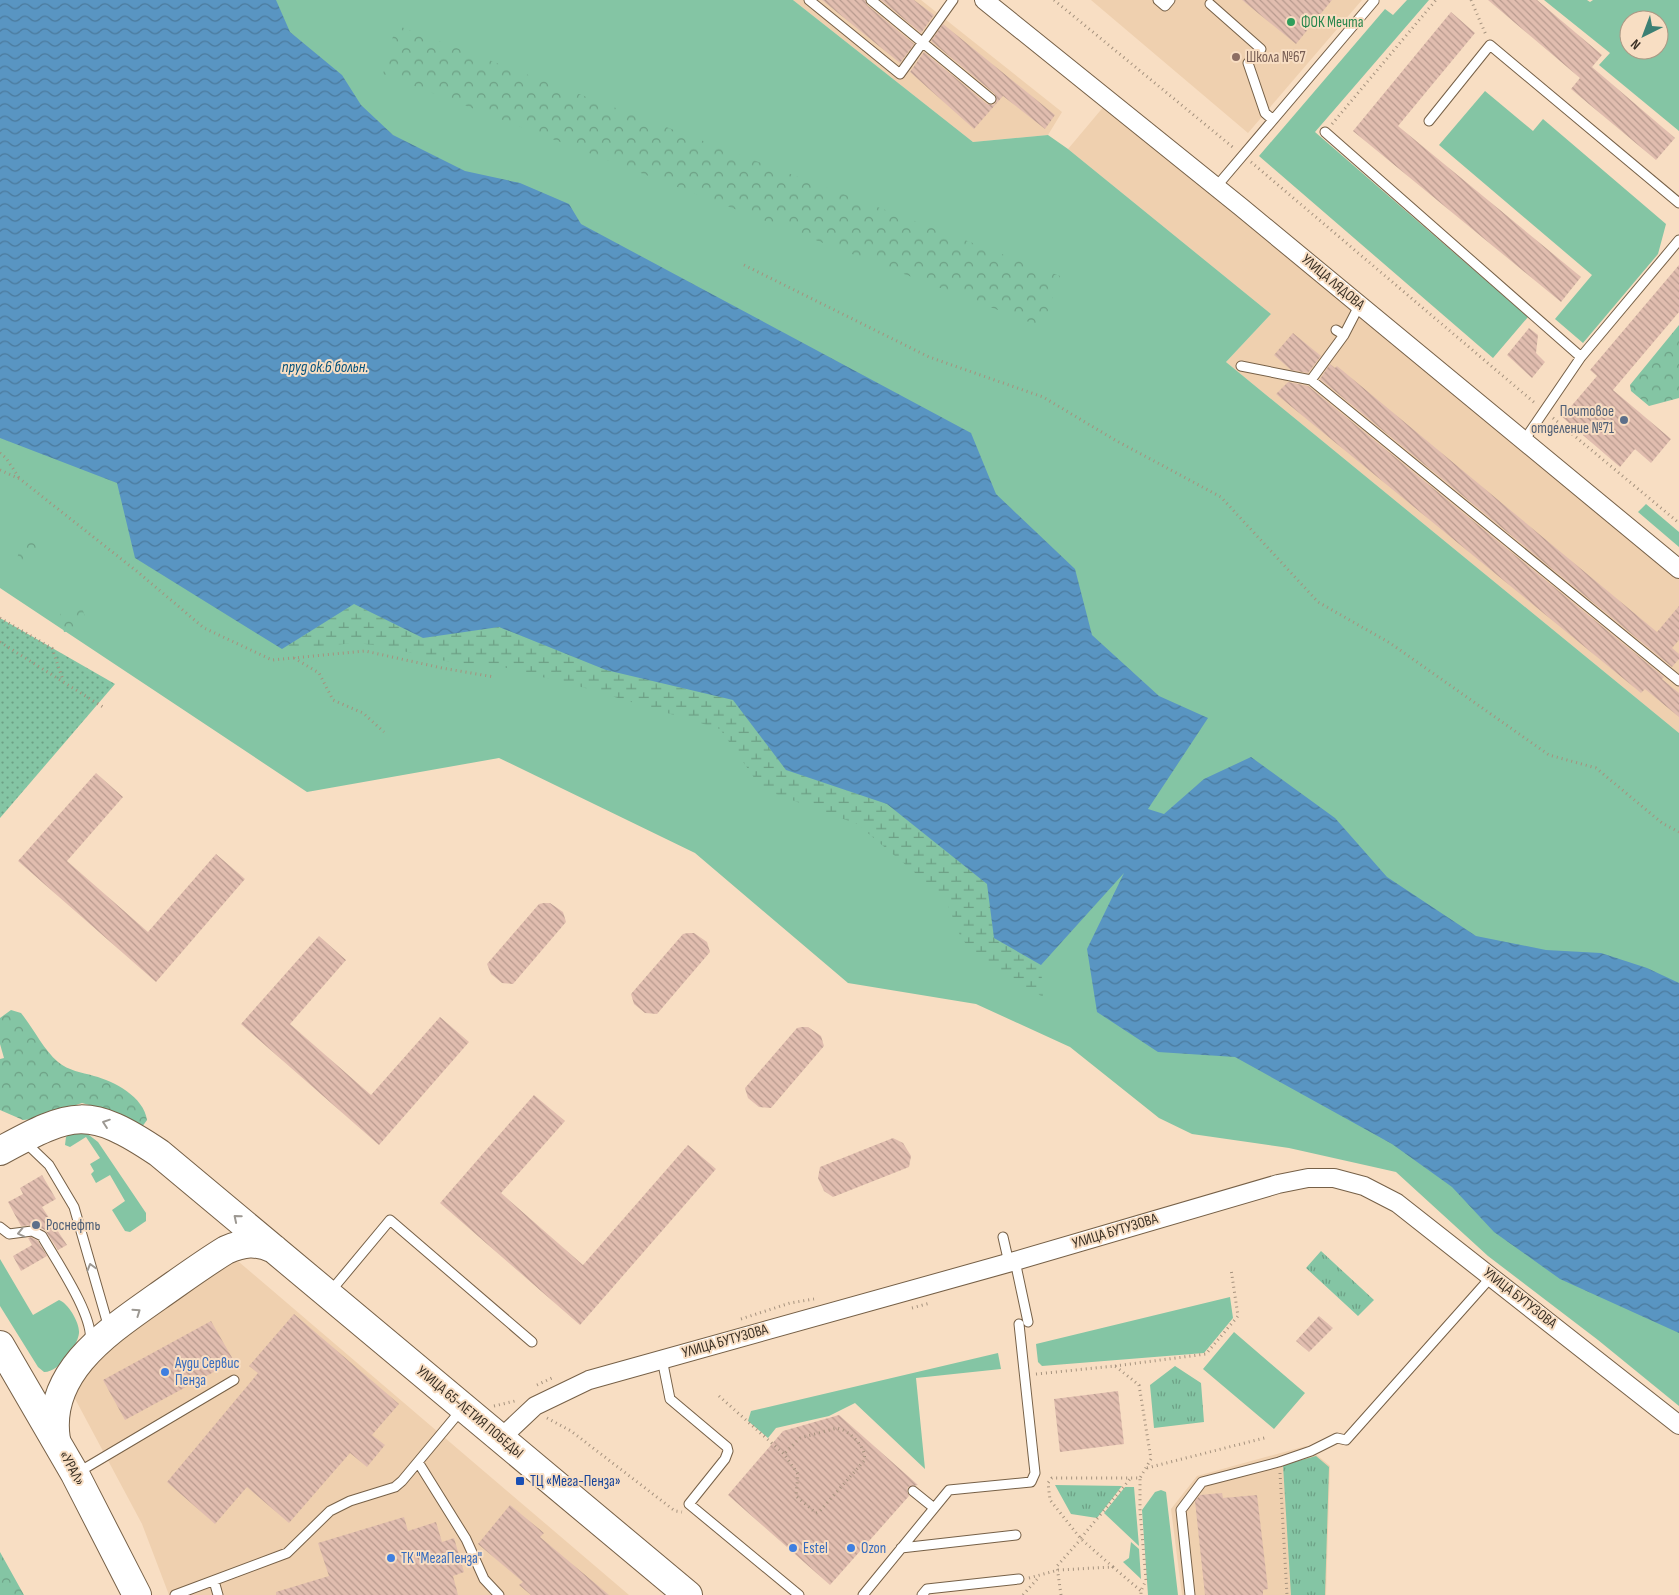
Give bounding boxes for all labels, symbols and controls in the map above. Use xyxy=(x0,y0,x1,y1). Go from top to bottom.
north arrow xyxy=(1619,10,1669,60)
place label: ФОК Мечта xyxy=(1301,13,1364,32)
marker: ФОК Мечта xyxy=(1285,16,1297,28)
text: N xyxy=(1627,35,1644,53)
place label: Школа №67 xyxy=(1246,48,1306,67)
marker: Школа №67 xyxy=(1230,51,1242,63)
street label: УЛИЦА ЛЯДОВА xyxy=(1297,250,1369,314)
water label: пруд ок.6 больн. xyxy=(282,358,368,377)
place label: Почтовое отделение №71 xyxy=(1531,402,1615,438)
marker: Почтовое отделение №71 xyxy=(1618,414,1630,426)
one-way arrow xyxy=(102,1119,111,1129)
street label: УЛИЦА БУТУЗОВА xyxy=(1070,1209,1161,1253)
one-way arrow xyxy=(233,1215,242,1224)
place label: Роснефть xyxy=(46,1216,100,1235)
marker: Роснефть xyxy=(30,1219,42,1231)
one-way arrow xyxy=(17,1227,26,1238)
one-way arrow xyxy=(86,1263,97,1272)
street label: УЛИЦА БУТУЗОВА xyxy=(1479,1263,1561,1333)
one-way arrow xyxy=(131,1309,140,1317)
street label: УЛИЦА БУТУЗОВА xyxy=(680,1320,771,1362)
place label: Ауди Сервис Пенза xyxy=(174,1354,240,1390)
street label: УЛИЦА 65-ЛЕТИЯ ПОБЕДЫ xyxy=(413,1362,527,1462)
marker: Ауди Сервис Пенза xyxy=(159,1366,171,1378)
street label: «УРАЛ» xyxy=(55,1447,89,1489)
place label: ТЦ «Мега-Пенза» xyxy=(530,1472,621,1491)
marker: ТЦ «Мега-Пенза» xyxy=(514,1475,526,1487)
place label: Estel xyxy=(803,1539,828,1558)
place label: Ozon xyxy=(861,1539,886,1558)
marker: Estel xyxy=(787,1542,799,1554)
marker: Ozon xyxy=(845,1542,857,1554)
place label: ТК "МегаПенза" xyxy=(401,1549,482,1568)
marker: ТК "МегаПенза" xyxy=(385,1552,397,1564)

